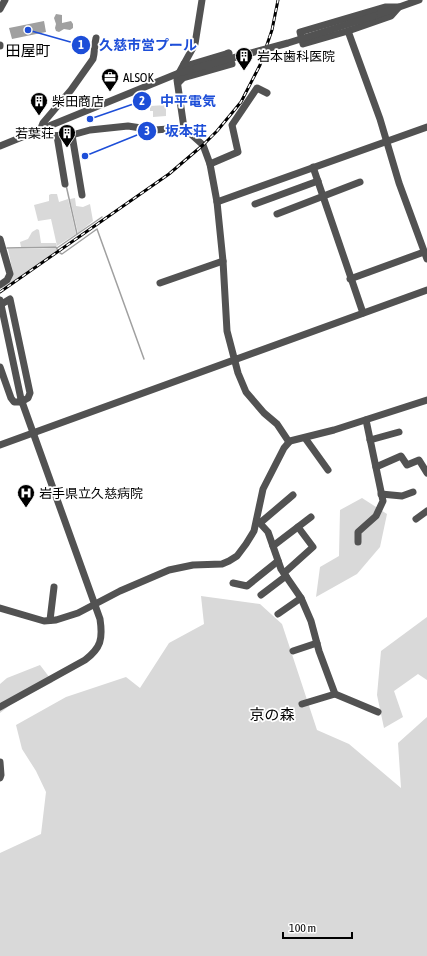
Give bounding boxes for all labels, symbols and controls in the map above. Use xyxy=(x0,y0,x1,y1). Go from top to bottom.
callout: 久慈市営プール xyxy=(71,32,205,58)
text: 久慈市営プール xyxy=(99,37,197,53)
text: 1 xyxy=(78,38,84,52)
district label: 田屋町 xyxy=(5,42,51,59)
building icon: 岩本歯科医院 xyxy=(234,46,254,71)
place label: 岩本歯科医院 xyxy=(257,49,335,64)
office icon: ALSOK xyxy=(100,67,120,92)
place label: ALSOK xyxy=(123,70,154,85)
callout: 中平電気 xyxy=(132,88,224,114)
building icon: 柴田商店 xyxy=(29,91,49,116)
text: 中平電気 xyxy=(160,93,216,109)
place label: 柴田商店 xyxy=(52,94,104,109)
text: 2 xyxy=(139,94,145,108)
callout: 坂本荘 xyxy=(137,118,215,144)
building icon: 若葉荘 xyxy=(57,123,77,148)
text: 坂本荘 xyxy=(165,123,207,139)
text: 3 xyxy=(144,124,150,138)
place label: 若葉荘 xyxy=(15,126,54,141)
hospital icon: 岩手県立久慈病院 xyxy=(16,483,36,508)
place label: 岩手県立久慈病院 xyxy=(39,486,143,501)
district label: 京の森 xyxy=(249,706,295,723)
scale bar xyxy=(283,914,352,940)
text: 100 m xyxy=(289,921,316,935)

